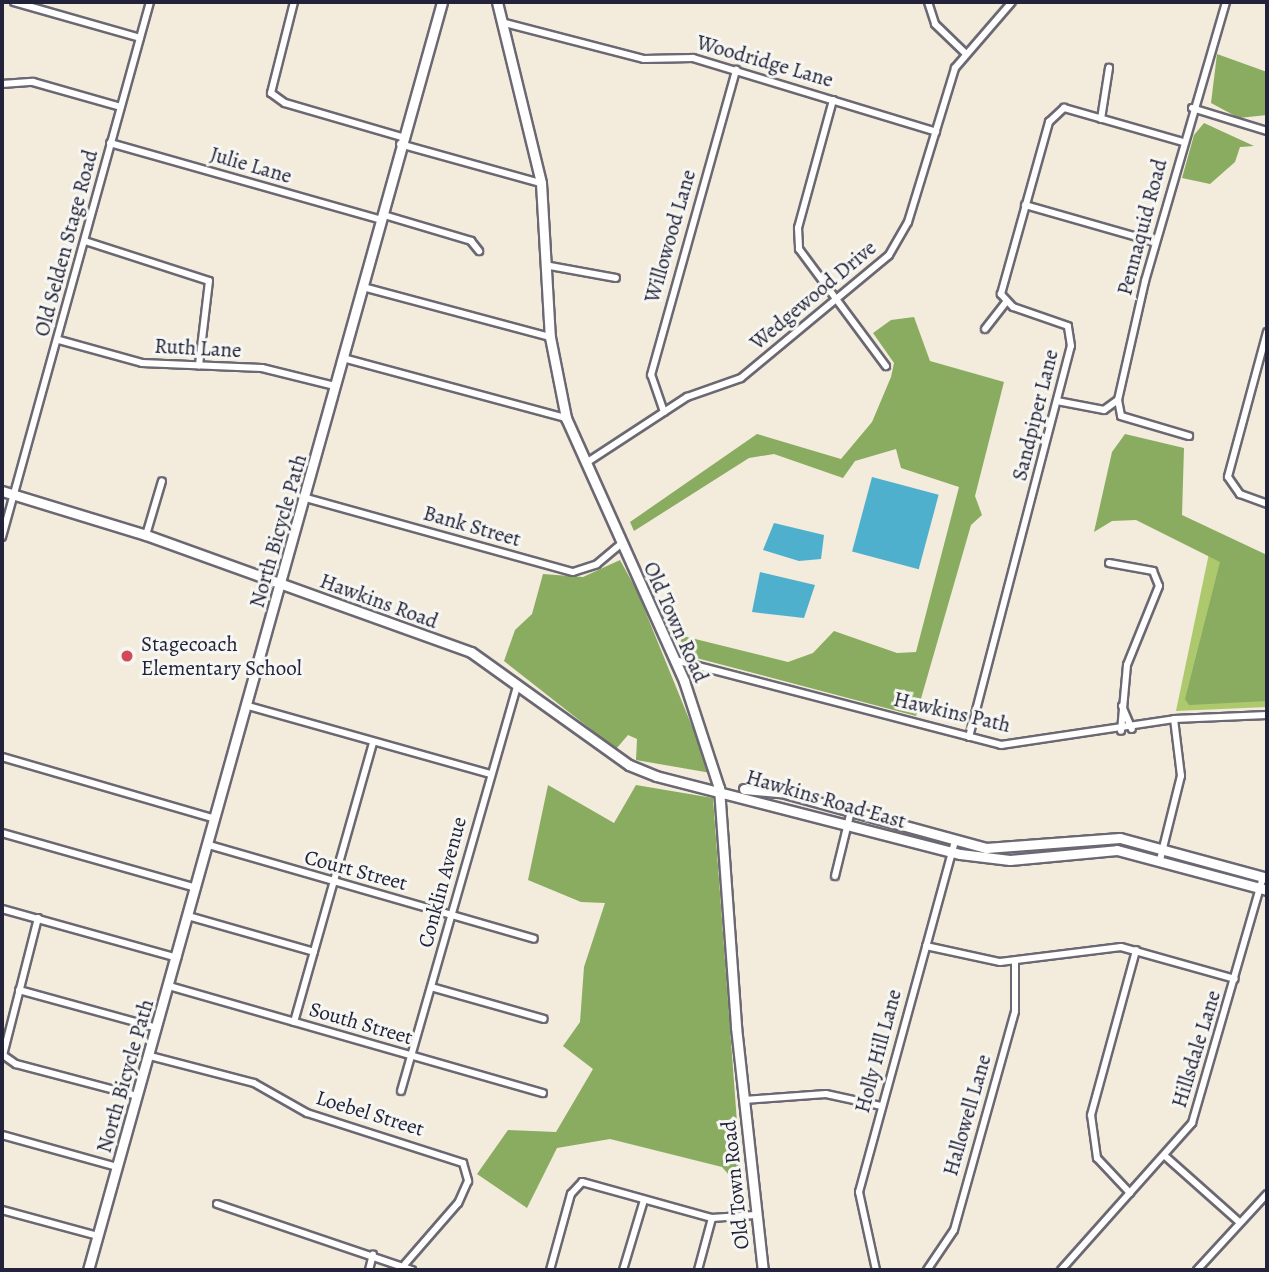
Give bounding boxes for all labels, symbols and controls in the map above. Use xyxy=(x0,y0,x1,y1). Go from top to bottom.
street label: Woodridge Lane xyxy=(694,29,836,93)
street label: Julie Lane xyxy=(207,141,295,189)
street label: Old Selden Stage Road xyxy=(29,147,103,339)
street label: Pennaquid Road xyxy=(1112,156,1172,298)
street label: Willowood Lane xyxy=(639,167,701,305)
street label: Wedgewood Drive xyxy=(745,235,881,355)
street label: Ruth Lane xyxy=(154,333,242,363)
street label: Sandpiper Lane xyxy=(1007,347,1063,483)
street label: North Bicycle Path xyxy=(244,451,312,611)
street label: Bank Street xyxy=(420,500,524,552)
street label: Old Town Road xyxy=(638,558,714,686)
street label: Hawkins Road xyxy=(317,568,441,634)
place label: Stagecoach Elementary School xyxy=(141,631,302,681)
marker: Stagecoach Elementary School xyxy=(119,648,135,664)
street label: Hawkins Path xyxy=(891,686,1013,738)
street label: Hawkins Road East xyxy=(743,764,909,834)
street label: Conklin Avenue xyxy=(412,814,472,950)
street label: Court Street xyxy=(302,844,410,896)
street label: Holly Hill Lane xyxy=(849,986,907,1116)
street label: Hillsdale Lane xyxy=(1166,987,1226,1111)
street label: North Bicycle Path xyxy=(91,996,159,1156)
street label: South Street xyxy=(306,996,416,1050)
street label: Hallowell Lane xyxy=(938,1051,996,1179)
street label: Loebel Street xyxy=(313,1085,427,1141)
street label: Old Town Road xyxy=(716,1119,754,1251)

